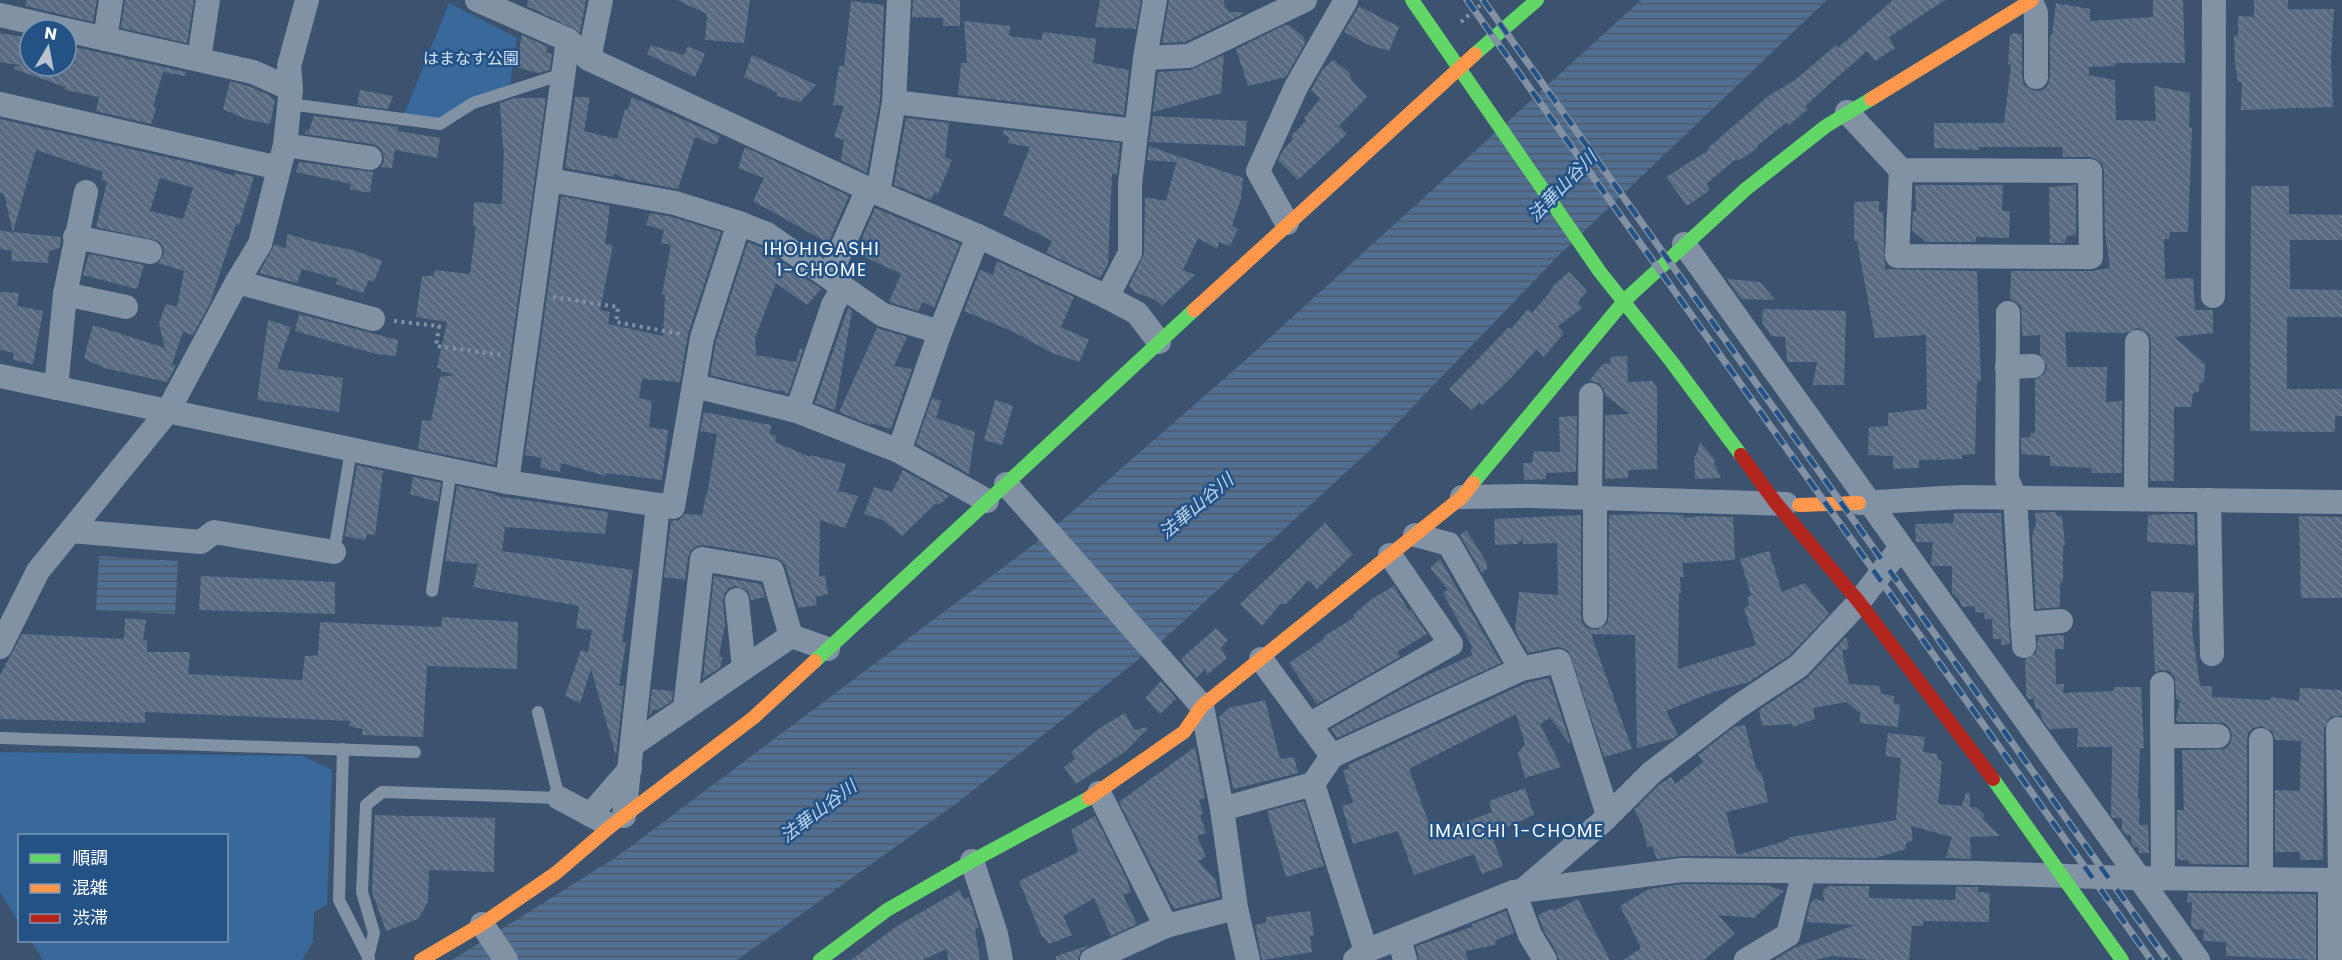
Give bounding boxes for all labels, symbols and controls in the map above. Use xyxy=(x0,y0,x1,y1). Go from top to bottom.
north arrow xyxy=(18,18,78,78)
text: N xyxy=(43,21,58,46)
park label: はまなす公園 xyxy=(423,47,519,70)
water label: 法華山谷川 xyxy=(1522,144,1604,227)
district label: IHOHIGASHI 1-CHOME xyxy=(764,236,880,282)
water label: 法華山谷川 xyxy=(1153,466,1240,545)
water label: 法華山谷川 xyxy=(775,773,863,848)
district label: IMAICHI 1-CHOME xyxy=(1429,818,1605,843)
legend xyxy=(18,834,228,942)
text: 順調 xyxy=(72,845,108,870)
text: 混雑 xyxy=(72,875,108,900)
text: 渋滞 xyxy=(72,905,108,930)

